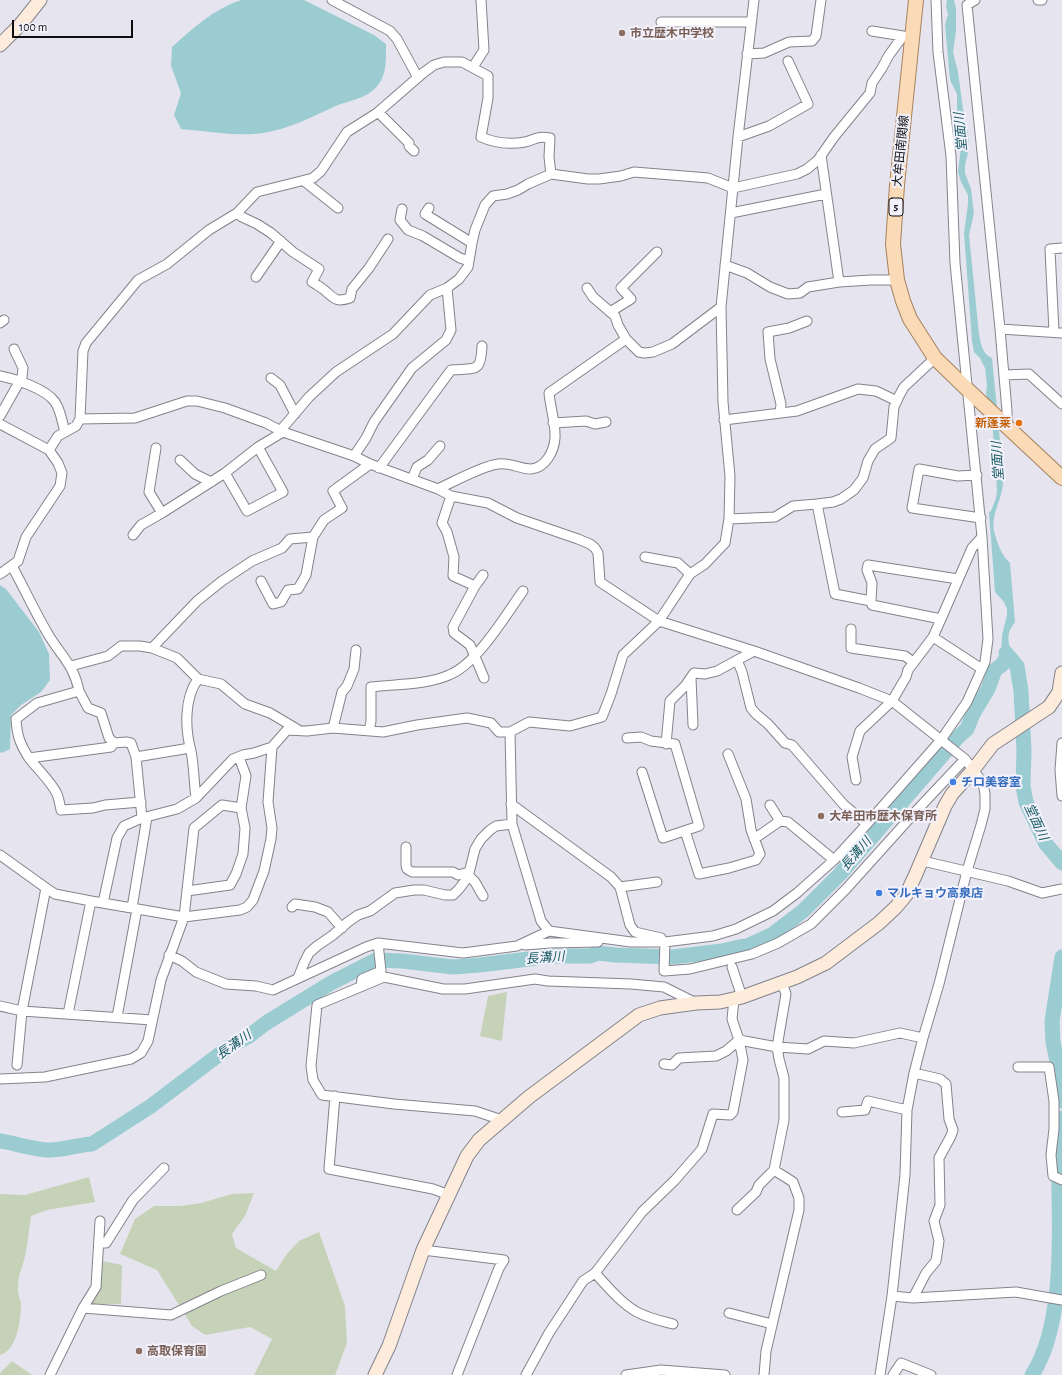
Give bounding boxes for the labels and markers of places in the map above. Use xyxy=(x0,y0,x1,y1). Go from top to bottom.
place label: 市立歴木中学校 xyxy=(630,26,714,40)
marker: 市立歴木中学校 xyxy=(617,28,627,38)
place label: 新蓬莱 xyxy=(975,416,1011,430)
marker: 新蓬莱 xyxy=(1014,418,1024,428)
place label: チロ美容室 xyxy=(961,775,1021,789)
marker: チロ美容室 xyxy=(948,777,958,787)
place label: 大牟田市歴木保育所 xyxy=(829,809,937,823)
marker: 大牟田市歴木保育所 xyxy=(816,811,826,821)
place label: マルキョウ高泉店 xyxy=(887,886,983,900)
marker: マルキョウ高泉店 xyxy=(874,888,884,898)
place label: 高取保育園 xyxy=(147,1344,207,1358)
marker: 高取保育園 xyxy=(134,1346,144,1356)

